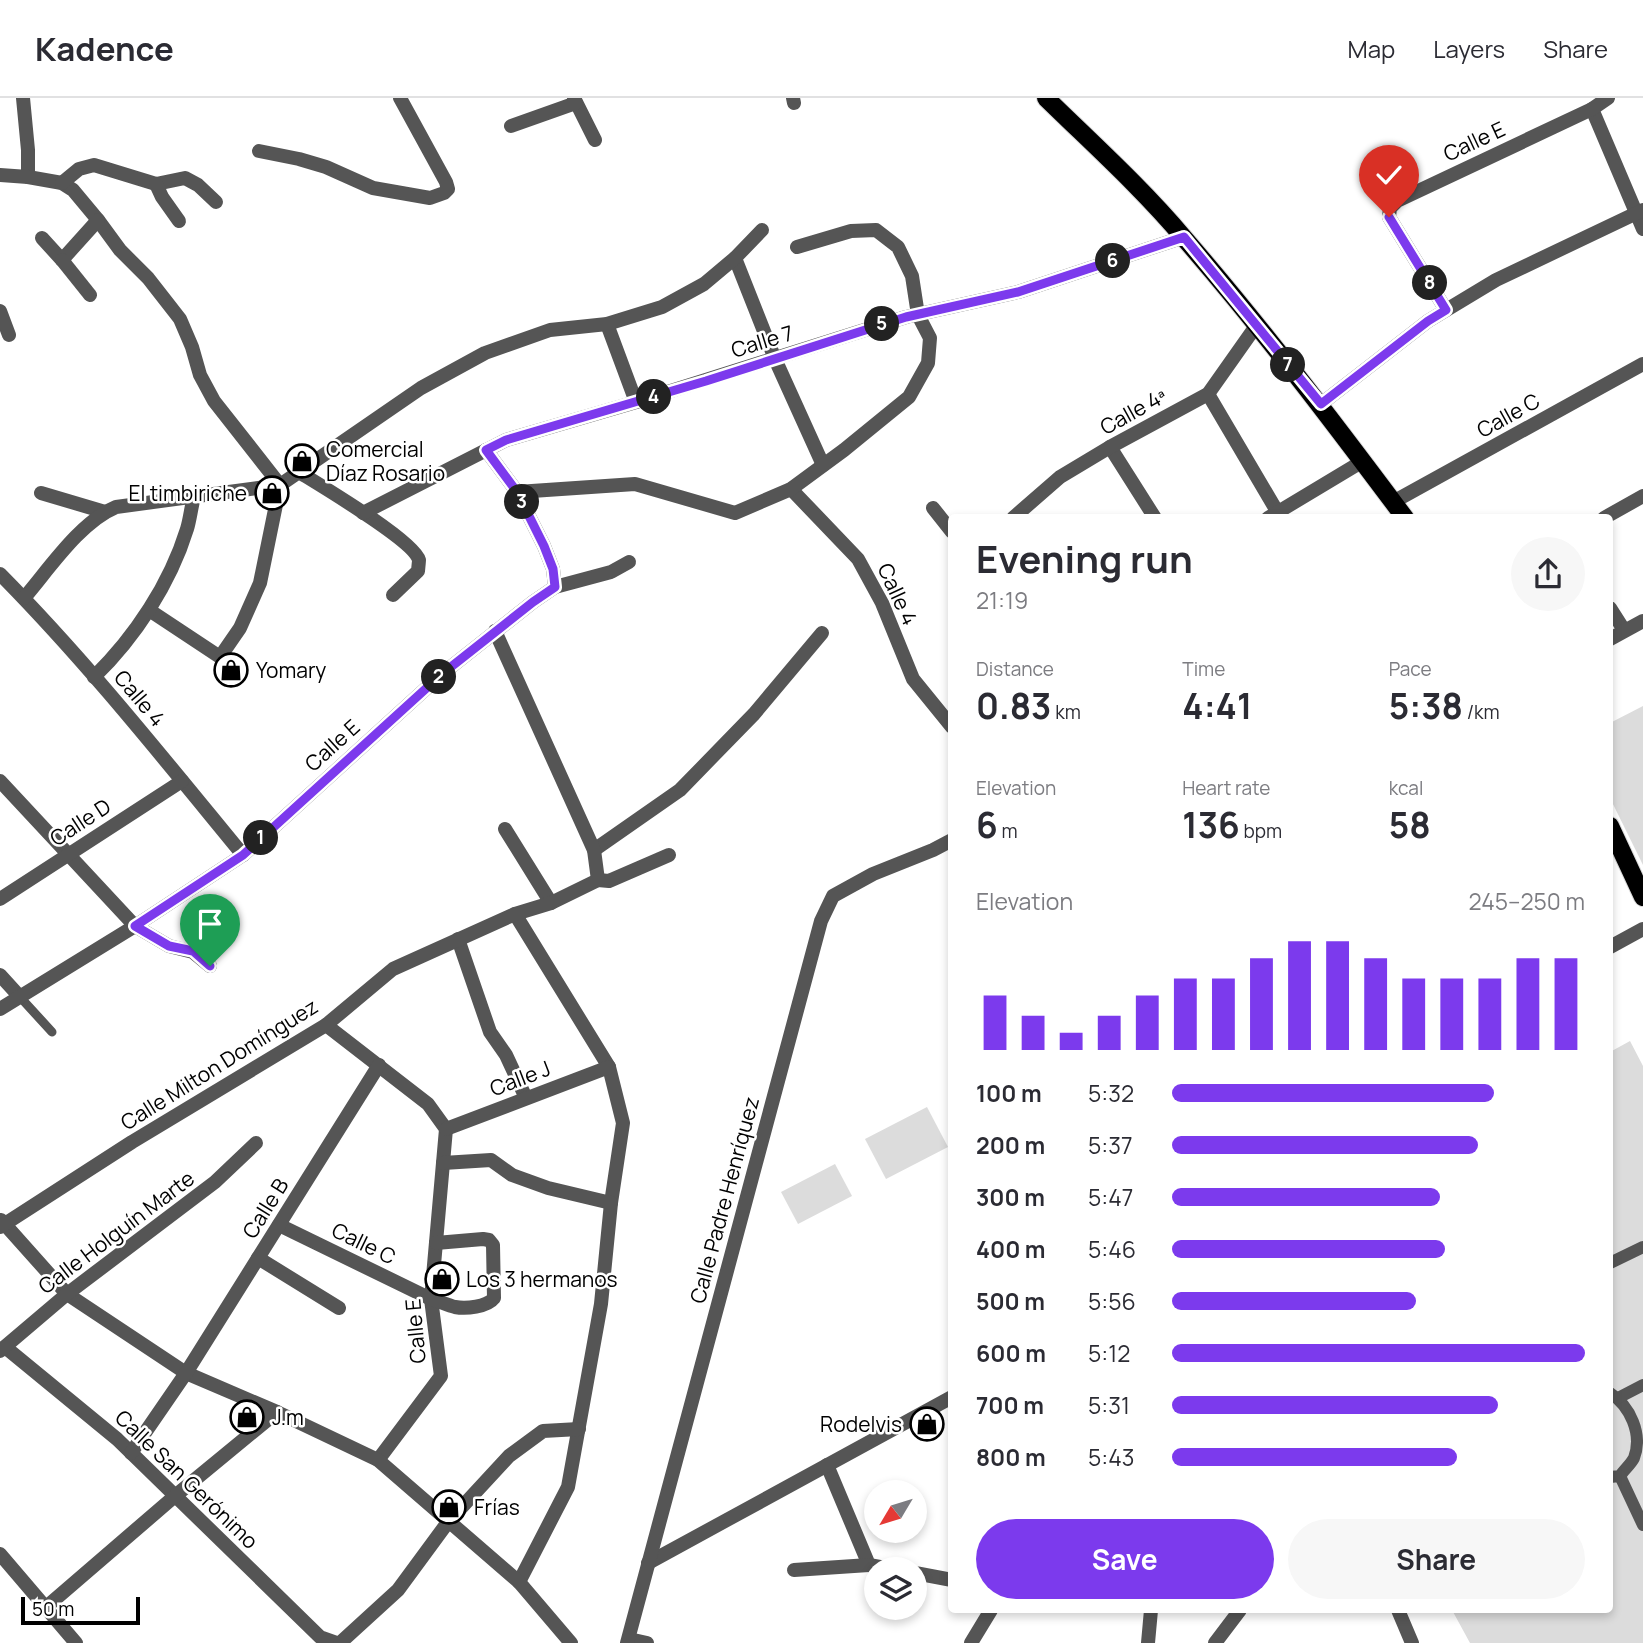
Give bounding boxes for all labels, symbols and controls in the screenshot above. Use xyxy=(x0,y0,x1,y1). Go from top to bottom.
text: Kadence xyxy=(35,26,174,71)
text: Map xyxy=(1348,32,1395,65)
text: Layers xyxy=(1433,32,1505,65)
text: Share xyxy=(1543,32,1608,65)
street label: Calle E xyxy=(1439,115,1509,167)
pin xyxy=(1359,145,1419,217)
icon: check xyxy=(1370,156,1408,194)
pin: 6 xyxy=(1096,244,1130,278)
text: 6 xyxy=(1107,247,1118,273)
pin: 8 xyxy=(1412,266,1448,300)
text: 8 xyxy=(1424,269,1435,295)
pin: 5 xyxy=(864,306,900,342)
text: 5 xyxy=(876,310,887,336)
street label: Calle 7 xyxy=(728,318,796,364)
pin: 7 xyxy=(1270,348,1306,382)
text: 7 xyxy=(1282,351,1293,377)
pin: 4 xyxy=(636,380,672,414)
street label: Calle 4ª xyxy=(1095,381,1171,441)
text: 4 xyxy=(648,383,659,409)
street label: Calle C xyxy=(1471,386,1545,444)
place label: Comercial Díaz Rosario xyxy=(326,435,445,487)
shop icon: Comercial Díaz Rosario xyxy=(283,442,321,480)
shop icon: El timbiriche xyxy=(253,474,291,512)
place label: El timbiriche xyxy=(129,479,247,507)
pin: 3 xyxy=(504,484,540,520)
text: 3 xyxy=(516,488,527,514)
text: Evening run xyxy=(976,532,1193,584)
button: share xyxy=(1511,537,1585,611)
street label: Calle 4 xyxy=(872,558,924,630)
text: 21:19 xyxy=(976,584,1028,616)
shop icon: Yomary xyxy=(212,651,250,689)
place label: Yomary xyxy=(256,656,326,684)
text: Distance xyxy=(976,656,1054,682)
text: Time xyxy=(1182,656,1225,682)
text: Pace xyxy=(1389,656,1432,682)
pin: 2 xyxy=(422,660,457,694)
text: 2 xyxy=(433,663,444,689)
street label: Calle 4 xyxy=(108,664,172,732)
text: 0.83 xyxy=(976,682,1051,730)
text: 4:41 xyxy=(1182,682,1252,730)
text: 5:38 xyxy=(1389,682,1463,730)
text: km xyxy=(1051,699,1081,725)
text: /km xyxy=(1463,699,1500,725)
street label: Calle E xyxy=(298,713,366,777)
text: Elevation xyxy=(976,775,1056,801)
text: Heart rate xyxy=(1182,775,1270,801)
text: kcal xyxy=(1389,775,1423,801)
street label: Calle D xyxy=(44,792,116,852)
text: 6 xyxy=(976,801,998,849)
text: 136 xyxy=(1182,801,1240,849)
text: 58 xyxy=(1389,801,1431,849)
text: m xyxy=(998,818,1018,844)
text: bpm xyxy=(1240,818,1282,844)
pin: 1 xyxy=(244,820,278,856)
text: 1 xyxy=(256,824,265,850)
text: Elevation xyxy=(976,885,1073,917)
text: 245–250 m xyxy=(1469,885,1585,917)
pin xyxy=(180,894,240,966)
icon: arrive xyxy=(191,905,229,943)
street label: Calle Milton Domínguez xyxy=(115,992,323,1136)
street label: Calle J xyxy=(486,1054,554,1102)
text: 100 m xyxy=(976,1077,1042,1109)
text: 5:32 xyxy=(1088,1077,1134,1109)
street label: Calle Padre Henríquez xyxy=(683,1094,765,1306)
text: 200 m xyxy=(976,1129,1045,1161)
text: 5:37 xyxy=(1088,1129,1132,1161)
street label: Calle Holguín Marte xyxy=(32,1164,200,1300)
street label: Calle B xyxy=(236,1173,294,1243)
text: 300 m xyxy=(976,1181,1045,1213)
text: 5:47 xyxy=(1088,1181,1133,1213)
street label: Calle C xyxy=(327,1216,401,1270)
text: 400 m xyxy=(976,1233,1046,1265)
text: 5:46 xyxy=(1088,1233,1136,1265)
shop icon: Los 3 hermanos xyxy=(423,1260,461,1298)
place label: Los 3 hermanos xyxy=(466,1265,618,1293)
text: 500 m xyxy=(976,1285,1045,1317)
text: 5:56 xyxy=(1088,1285,1136,1317)
street label: Calle E xyxy=(398,1297,432,1365)
text: 600 m xyxy=(976,1337,1046,1369)
text: 5:12 xyxy=(1088,1337,1130,1369)
text: 700 m xyxy=(976,1389,1044,1421)
text: 5:31 xyxy=(1088,1389,1130,1421)
shop icon: J.m xyxy=(228,1398,266,1436)
street label: Calle San Gerónimo xyxy=(109,1403,265,1555)
place label: J.m xyxy=(272,1403,304,1431)
shop icon: Rodelvis xyxy=(908,1405,946,1443)
place label: Rodelvis xyxy=(820,1410,902,1438)
text: 800 m xyxy=(976,1441,1046,1473)
text: 5:43 xyxy=(1088,1441,1134,1473)
north arrow xyxy=(864,1480,928,1544)
map controls xyxy=(864,1480,927,1620)
shop icon: Frías xyxy=(430,1488,468,1526)
place label: Frías xyxy=(474,1493,520,1521)
button: Save xyxy=(976,1519,1274,1599)
button: Share xyxy=(1288,1519,1585,1599)
button: layers xyxy=(864,1557,927,1620)
scale bar xyxy=(21,1594,140,1626)
text: 50 m xyxy=(32,1596,74,1622)

